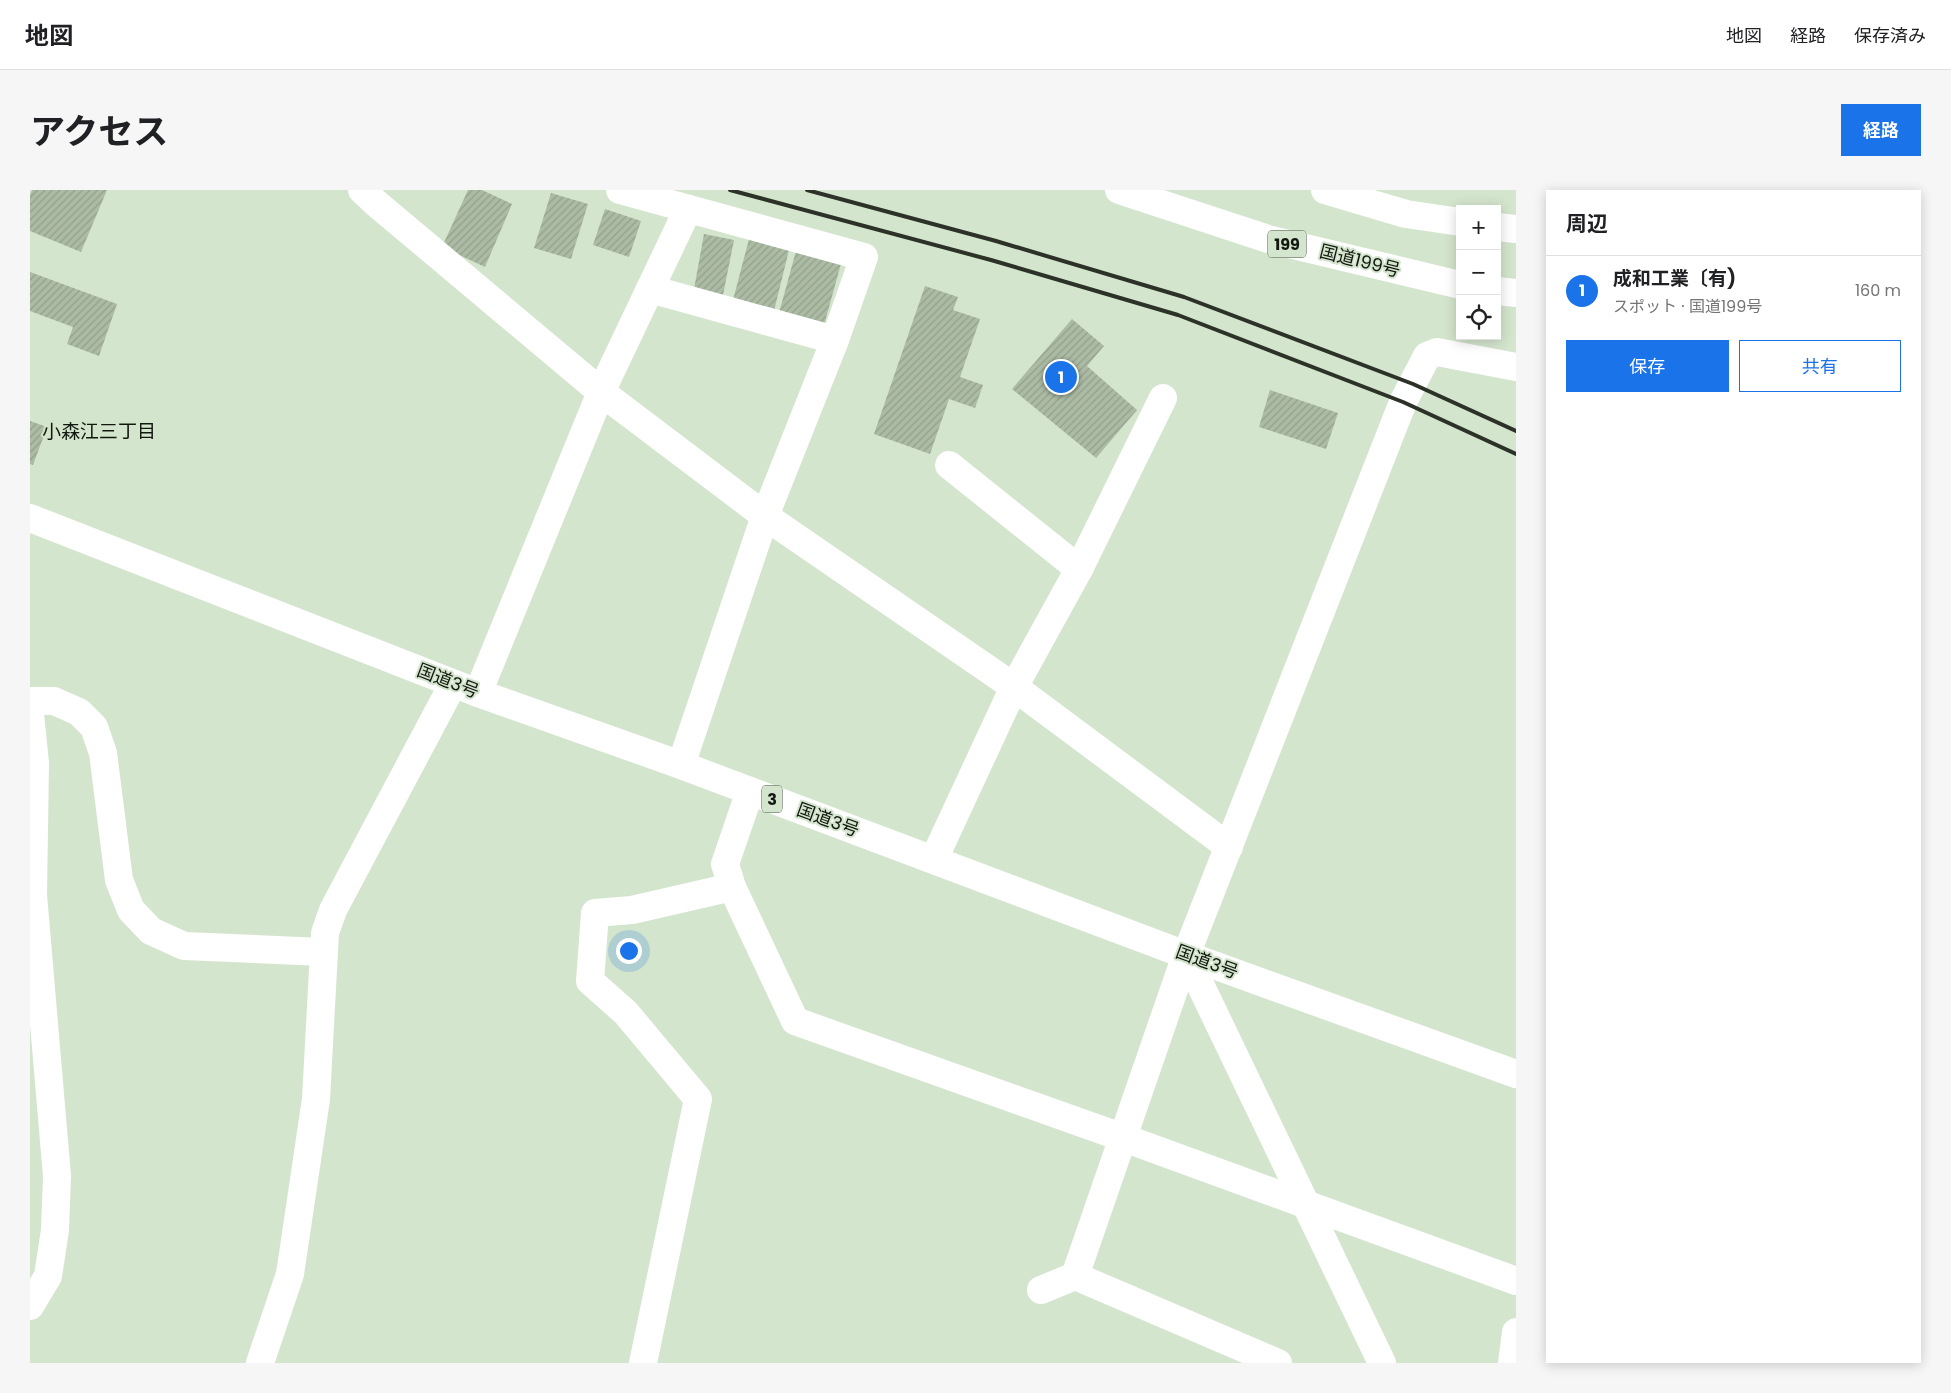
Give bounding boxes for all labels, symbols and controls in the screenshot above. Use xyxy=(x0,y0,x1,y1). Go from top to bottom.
text: 地図 xyxy=(25,19,73,52)
text: 地図 xyxy=(1726,23,1762,48)
text: 経路 xyxy=(1790,23,1826,48)
text: 保存済み xyxy=(1854,23,1926,48)
button: 経路 xyxy=(1841,104,1921,156)
text: アクセス xyxy=(30,107,168,156)
map controls xyxy=(1456,205,1501,340)
button: + xyxy=(1456,205,1501,250)
text: 周辺 xyxy=(1566,209,1608,238)
road number: 199 xyxy=(1268,231,1306,258)
street label: 国道199号 xyxy=(1317,238,1403,283)
button: − xyxy=(1456,250,1501,295)
text: 成和工業〔有) xyxy=(1613,265,1736,292)
text: 1 xyxy=(1579,279,1585,302)
text: 160 m xyxy=(1855,279,1901,302)
button: locate xyxy=(1456,295,1501,340)
text: スポット · 国道199号 xyxy=(1613,295,1762,318)
button: 保存 xyxy=(1566,340,1729,392)
button: 共有 xyxy=(1739,340,1901,392)
pin: 1 xyxy=(1045,358,1077,396)
district label: 小森江三丁目 xyxy=(42,418,156,445)
street label: 国道3号 xyxy=(414,657,483,704)
road number: 3 xyxy=(762,786,782,812)
street label: 国道3号 xyxy=(794,797,863,842)
your location xyxy=(616,938,642,964)
street label: 国道3号 xyxy=(1173,939,1242,984)

